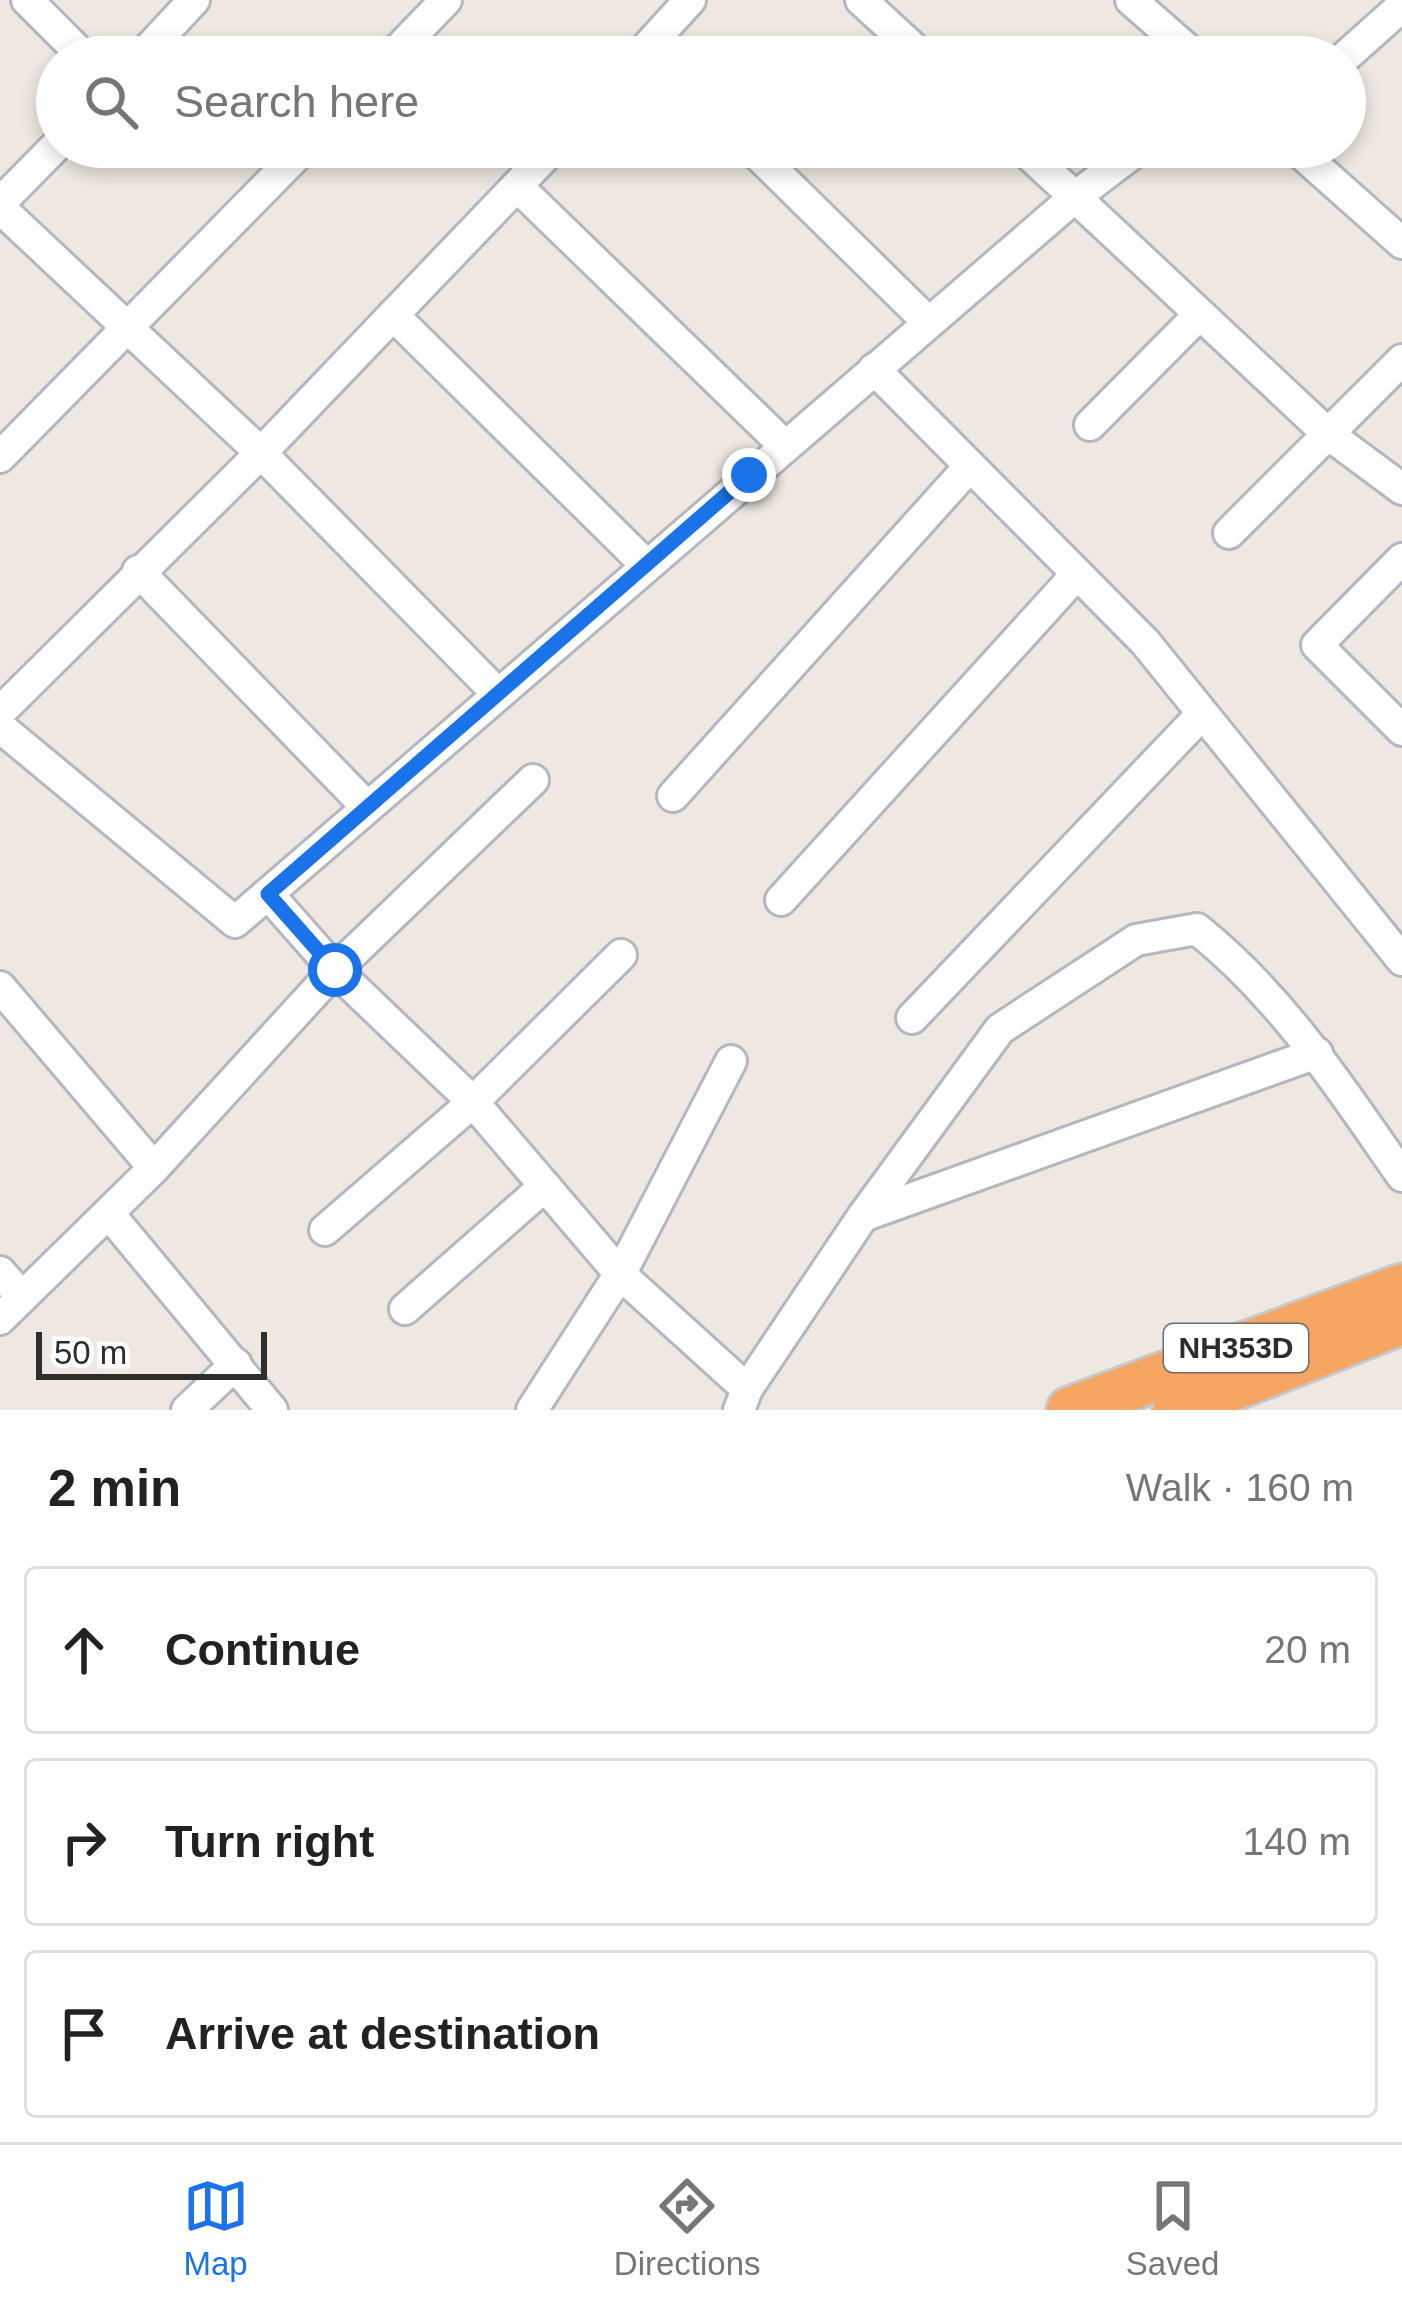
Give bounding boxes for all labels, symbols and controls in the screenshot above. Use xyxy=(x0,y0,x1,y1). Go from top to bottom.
search box xyxy=(36,36,1366,168)
icon: search xyxy=(78,69,144,135)
text: Search here xyxy=(174,76,419,127)
route end xyxy=(722,448,776,502)
route start xyxy=(308,943,362,997)
road number: NH353D xyxy=(1164,1324,1308,1372)
scale bar xyxy=(36,1326,267,1379)
text: 50 m xyxy=(54,1334,127,1371)
text: 2 min xyxy=(48,1460,181,1517)
text: Walk · 160 m xyxy=(1126,1466,1354,1509)
icon: ahead xyxy=(51,1617,117,1683)
text: Continue xyxy=(165,1624,360,1675)
text: 20 m xyxy=(1264,1628,1351,1671)
icon: right xyxy=(51,1809,117,1875)
text: Turn right xyxy=(165,1816,374,1867)
text: 140 m xyxy=(1243,1820,1351,1863)
icon: arrive xyxy=(51,2001,117,2067)
text: Arrive at destination xyxy=(165,2008,600,2059)
tab: Map xyxy=(183,2173,249,2283)
tab: Directions xyxy=(614,2173,761,2283)
tab: Saved xyxy=(1126,2173,1219,2283)

